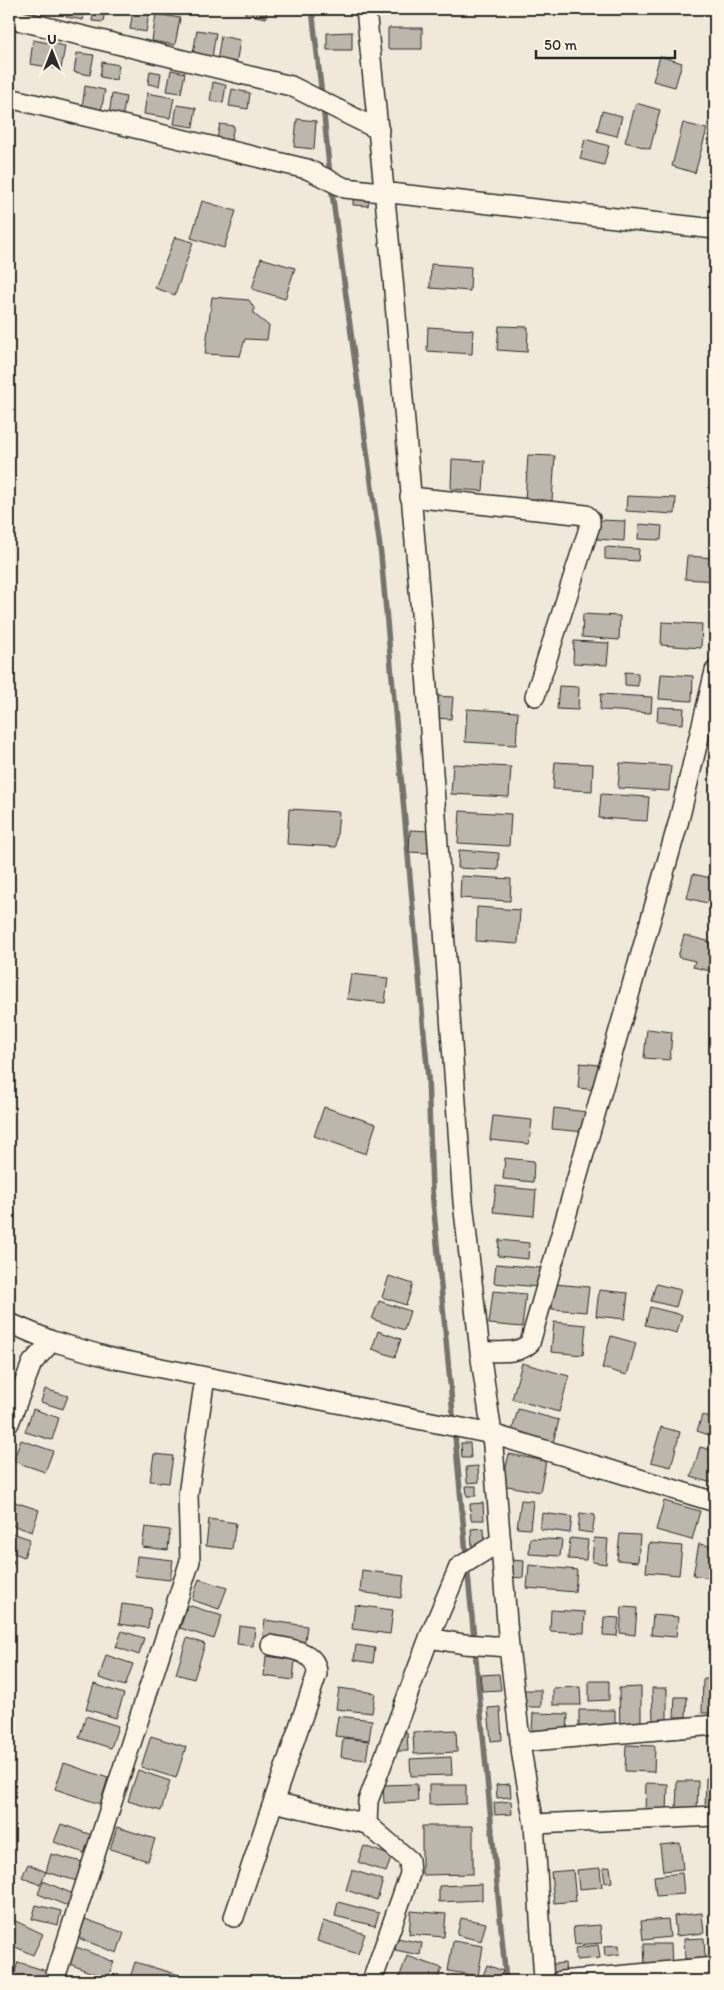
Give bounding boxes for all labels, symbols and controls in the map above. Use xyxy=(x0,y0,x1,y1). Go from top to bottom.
north arrow xyxy=(28,28,78,78)
scale bar xyxy=(536,28,675,60)
text: U xyxy=(47,31,57,48)
text: 50 m xyxy=(544,36,577,54)

